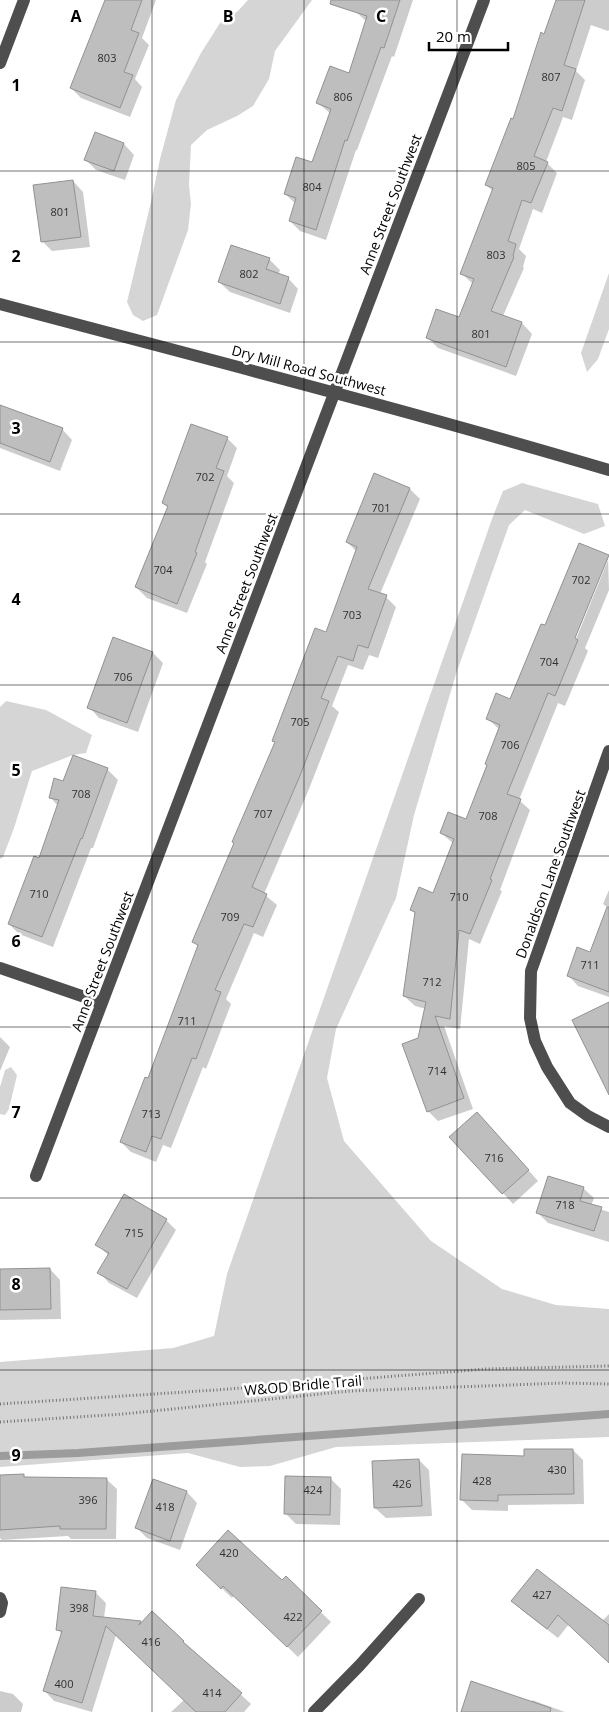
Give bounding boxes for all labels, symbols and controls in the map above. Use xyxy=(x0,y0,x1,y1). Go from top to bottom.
text: A xyxy=(70,5,82,27)
text: B xyxy=(223,5,233,27)
text: C xyxy=(376,5,386,27)
scale bar xyxy=(429,20,508,52)
text: 20 m xyxy=(436,26,471,46)
house number: 803 xyxy=(98,50,116,65)
house number: 807 xyxy=(542,69,560,84)
text: 1 xyxy=(11,74,21,96)
house number: 806 xyxy=(334,89,352,104)
street label: Anne Street Southwest xyxy=(354,131,426,277)
house number: 805 xyxy=(517,158,535,173)
house number: 804 xyxy=(303,179,322,194)
house number: 801 xyxy=(51,204,69,219)
text: 2 xyxy=(11,245,21,267)
house number: 803 xyxy=(487,247,505,262)
house number: 802 xyxy=(240,266,258,281)
house number: 801 xyxy=(472,326,490,341)
street label: Dry Mill Road Southwest xyxy=(230,340,388,400)
text: 3 xyxy=(11,417,21,439)
house number: 702 xyxy=(196,469,214,484)
house number: 701 xyxy=(372,500,390,515)
street label: Anne Street Southwest xyxy=(210,510,282,656)
house number: 704 xyxy=(154,562,173,577)
house number: 702 xyxy=(572,572,590,587)
text: 4 xyxy=(11,588,21,610)
house number: 703 xyxy=(343,607,361,622)
house number: 704 xyxy=(540,654,559,669)
house number: 706 xyxy=(114,669,132,684)
house number: 705 xyxy=(291,714,309,729)
house number: 706 xyxy=(501,737,519,752)
text: 5 xyxy=(11,759,21,781)
house number: 708 xyxy=(72,786,90,801)
street label: Donaldson Lane Southwest xyxy=(511,787,589,961)
house number: 707 xyxy=(254,806,272,821)
house number: 708 xyxy=(479,808,497,823)
house number: 710 xyxy=(30,886,48,901)
street label: Anne Street Southwest xyxy=(66,888,138,1034)
house number: 710 xyxy=(450,889,468,904)
house number: 709 xyxy=(221,909,239,924)
text: 6 xyxy=(11,930,21,952)
house number: 711 xyxy=(581,957,599,972)
house number: 712 xyxy=(423,974,441,989)
house number: 711 xyxy=(178,1013,196,1028)
house number: 714 xyxy=(428,1063,447,1078)
text: 7 xyxy=(11,1101,21,1123)
house number: 713 xyxy=(142,1106,160,1121)
house number: 716 xyxy=(485,1150,503,1165)
house number: 718 xyxy=(556,1197,574,1212)
house number: 715 xyxy=(125,1225,143,1240)
text: 8 xyxy=(11,1273,21,1295)
street label: W&OD Bridle Trail xyxy=(243,1370,363,1400)
text: 9 xyxy=(11,1444,21,1466)
house number: 430 xyxy=(548,1462,566,1477)
house number: 428 xyxy=(473,1473,491,1488)
house number: 426 xyxy=(393,1476,411,1491)
house number: 424 xyxy=(304,1482,323,1497)
house number: 396 xyxy=(79,1492,97,1507)
house number: 418 xyxy=(156,1499,174,1514)
house number: 420 xyxy=(220,1545,238,1560)
house number: 427 xyxy=(533,1587,551,1602)
house number: 398 xyxy=(70,1600,88,1615)
house number: 422 xyxy=(284,1609,302,1624)
house number: 416 xyxy=(142,1634,160,1649)
house number: 400 xyxy=(55,1676,73,1691)
house number: 414 xyxy=(203,1685,222,1700)

